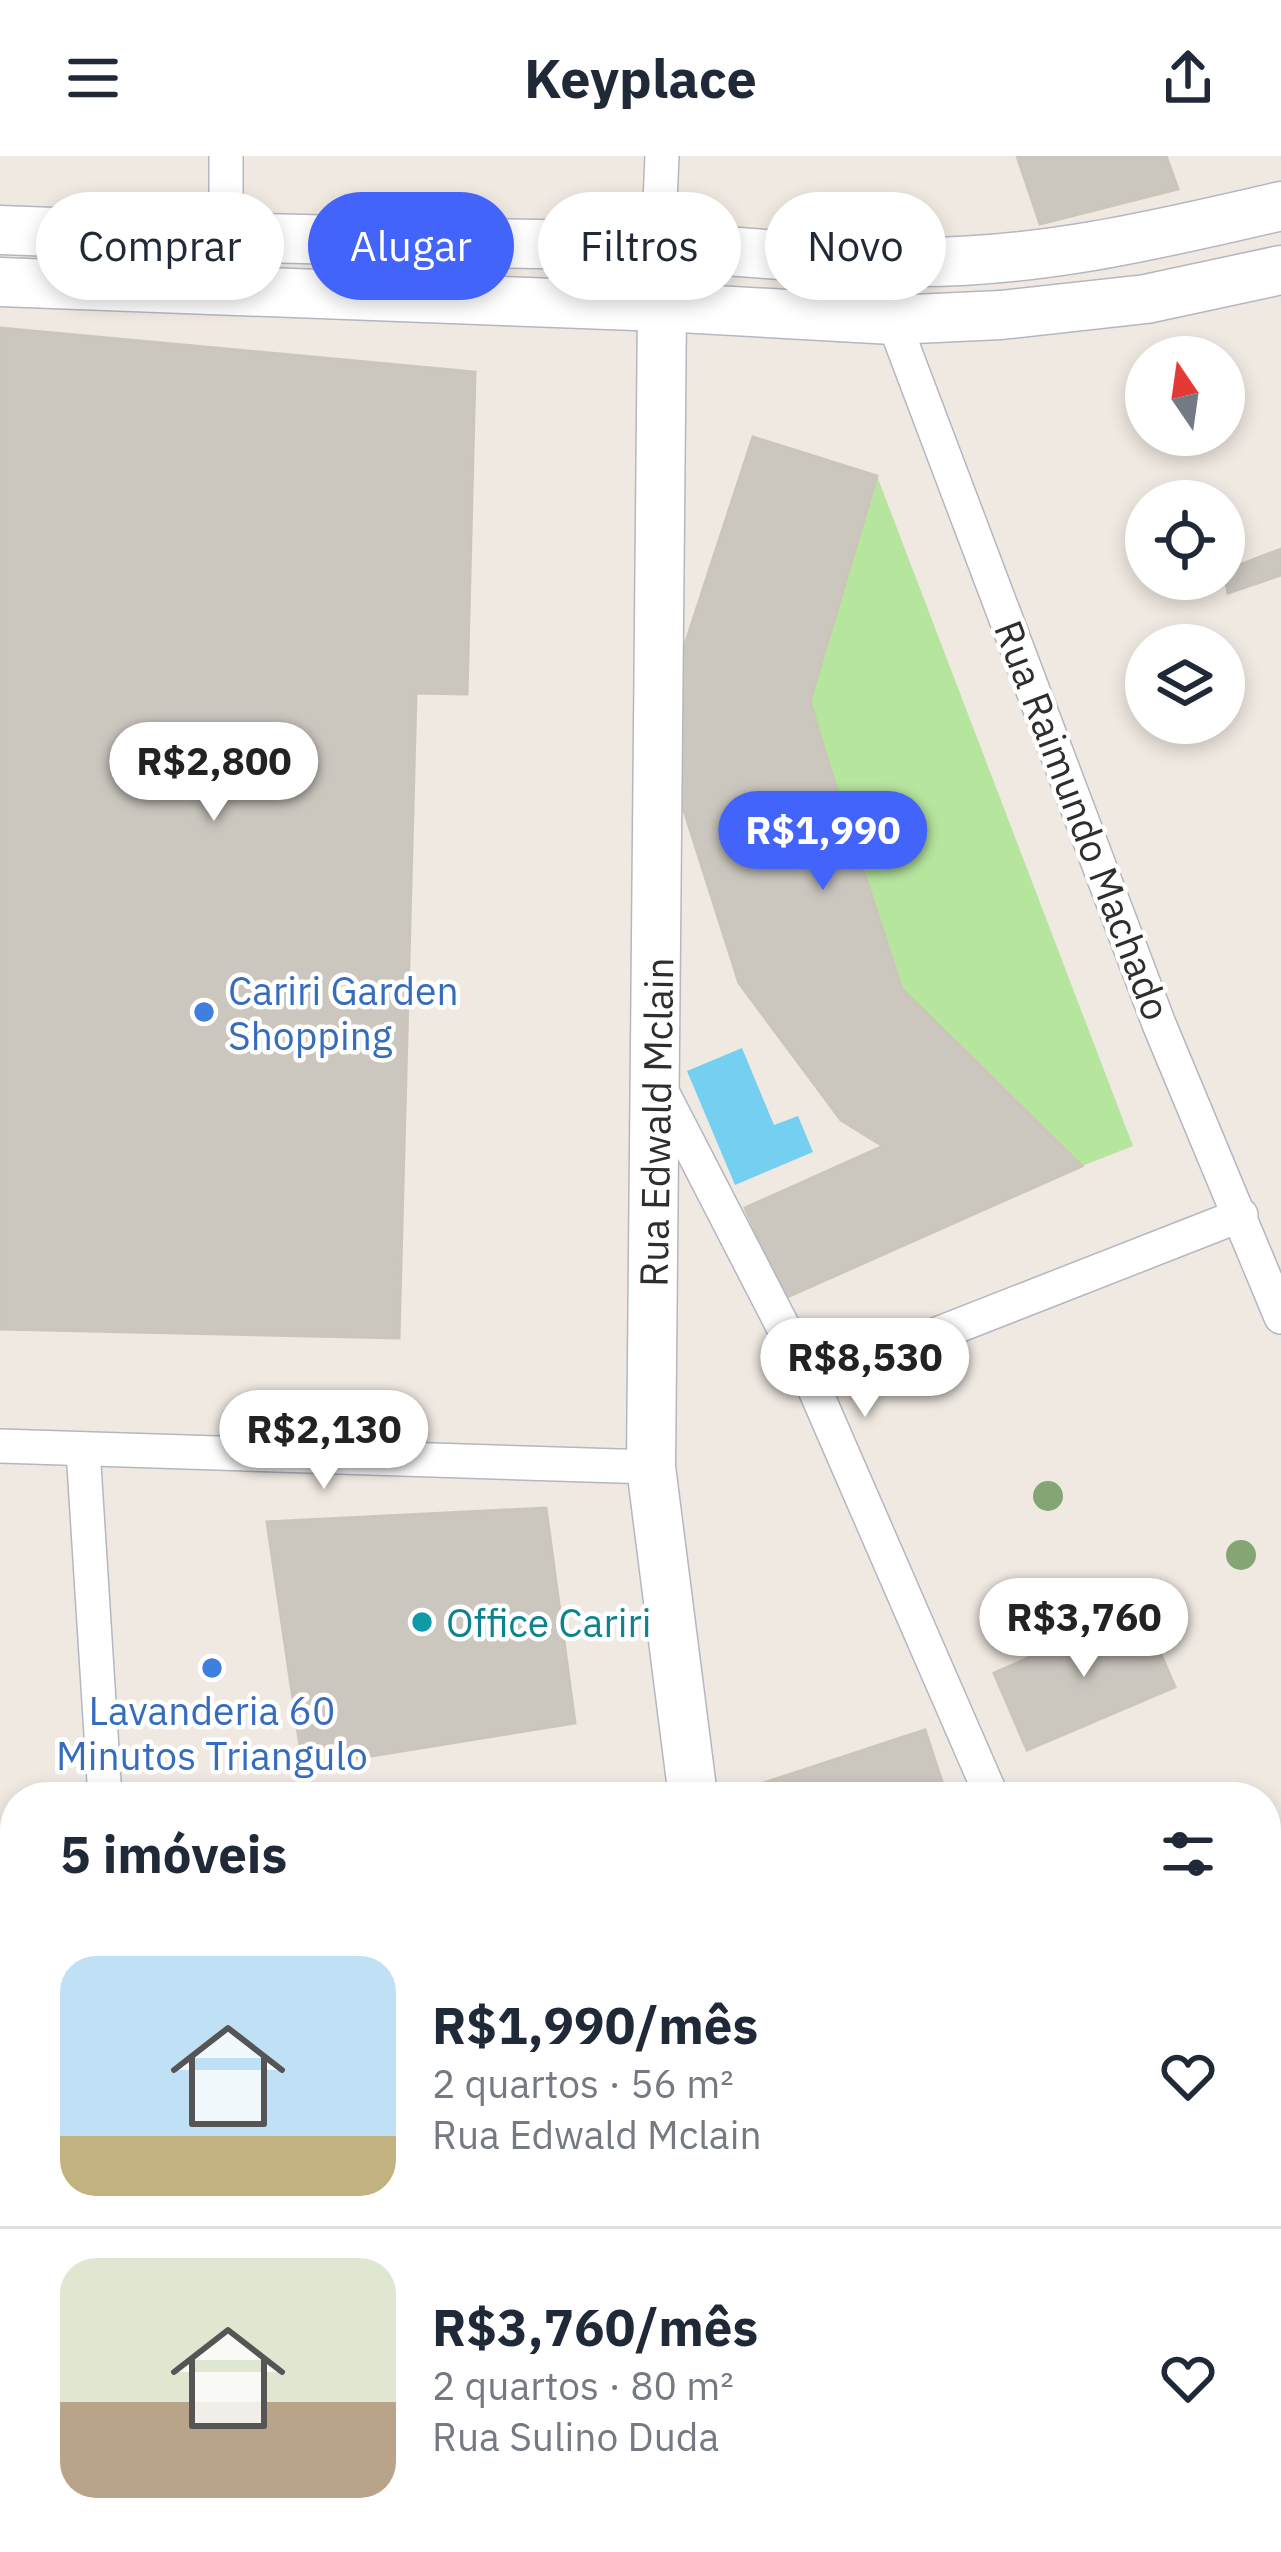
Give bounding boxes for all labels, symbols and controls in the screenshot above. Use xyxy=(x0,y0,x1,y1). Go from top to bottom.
text: Keyplace xyxy=(524,43,757,113)
icon: menu xyxy=(60,45,126,111)
icon: share xyxy=(1155,45,1221,111)
chip: Comprar xyxy=(36,192,284,300)
chip: Alugar xyxy=(308,192,514,300)
chip: Filtros xyxy=(538,192,741,300)
chip: Novo xyxy=(765,192,946,300)
north arrow xyxy=(1125,336,1245,456)
map controls xyxy=(1125,336,1245,744)
button: locate xyxy=(1125,480,1245,600)
street label: Rua Raimundo Machado xyxy=(983,613,1183,1027)
button: layers xyxy=(1125,624,1245,744)
pin: R$2,800 xyxy=(103,722,325,824)
text: R$2,800 xyxy=(136,735,292,786)
pin: R$1,990 xyxy=(712,791,934,893)
text: R$1,990 xyxy=(745,804,901,855)
street label: Rua Edwald Mclain xyxy=(628,957,684,1287)
place label: Cariri Garden Shopping xyxy=(228,965,459,1061)
marker: Cariri Garden Shopping xyxy=(191,999,217,1025)
pin: R$8,530 xyxy=(754,1318,976,1420)
text: R$8,530 xyxy=(787,1331,943,1382)
pin: R$2,130 xyxy=(213,1390,435,1492)
text: R$2,130 xyxy=(246,1403,402,1454)
pin: R$3,760 xyxy=(973,1578,1195,1680)
text: R$3,760 xyxy=(1006,1591,1162,1642)
place label: Office Cariri xyxy=(446,1597,652,1648)
marker: Office Cariri xyxy=(409,1609,435,1635)
marker: Lavanderia 60 Minutos Triangulo xyxy=(199,1655,225,1681)
place label: Lavanderia 60 Minutos Triangulo xyxy=(56,1685,368,1781)
text: 5 imóveis xyxy=(60,1821,287,1887)
icon: filters xyxy=(1155,1821,1221,1887)
text: R$1,990/mês xyxy=(432,1992,758,2058)
icon: home xyxy=(156,2004,300,2148)
icon: heart xyxy=(1155,2043,1221,2109)
text: 2 quartos · 56 m² xyxy=(432,2058,734,2109)
text: Rua Edwald Mclain xyxy=(432,2109,762,2160)
text: R$3,760/mês xyxy=(432,2294,758,2360)
icon: home xyxy=(156,2306,300,2450)
icon: heart xyxy=(1155,2345,1221,2411)
text: 2 quartos · 80 m² xyxy=(432,2360,734,2411)
text: Rua Sulino Duda xyxy=(432,2411,719,2462)

